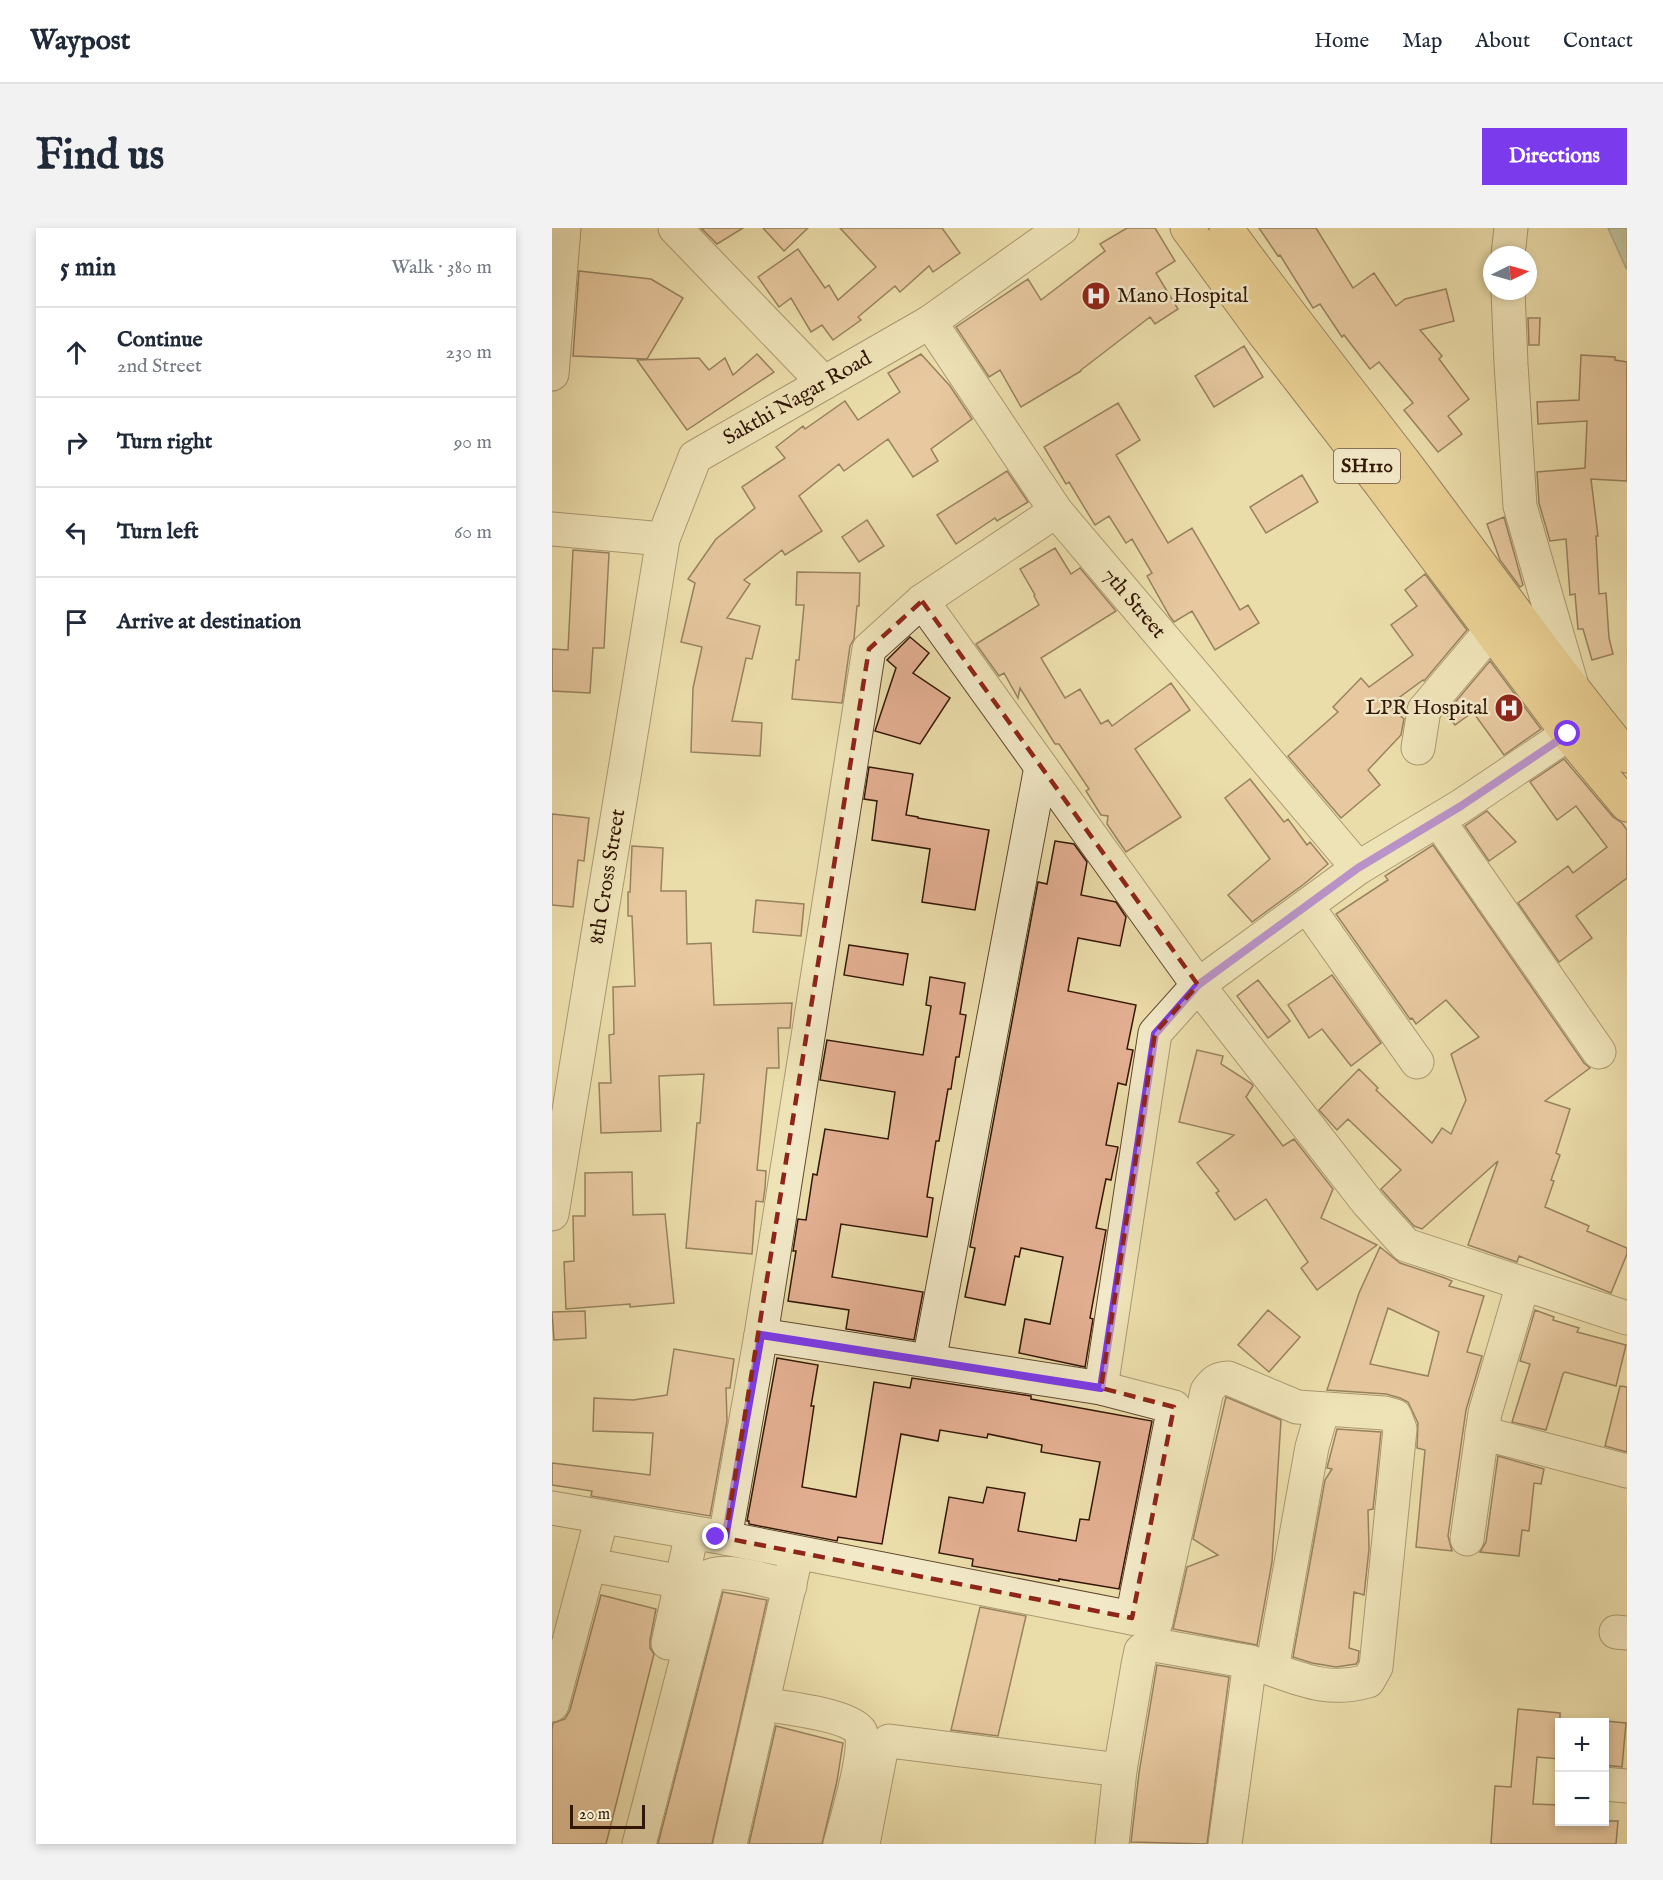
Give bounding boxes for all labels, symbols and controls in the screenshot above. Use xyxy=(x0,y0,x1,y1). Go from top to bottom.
text: Waypost xyxy=(30,24,130,59)
text: Home xyxy=(1314,28,1369,55)
text: Map xyxy=(1402,28,1442,55)
text: About xyxy=(1475,28,1530,55)
text: Contact xyxy=(1563,28,1633,55)
button: Directions xyxy=(1482,128,1627,185)
text: Find us xyxy=(36,130,164,183)
north arrow xyxy=(1483,246,1537,300)
text: 5 min xyxy=(60,251,116,284)
text: Walk · 380 m xyxy=(391,255,492,280)
hospital icon: Mano Hospital xyxy=(1080,280,1112,312)
place label: Mano Hospital xyxy=(1117,283,1248,310)
text: Continue xyxy=(117,326,203,354)
icon: ahead xyxy=(60,336,93,369)
text: 230 m xyxy=(446,340,492,365)
street label: Sakthi Nagar Road xyxy=(718,345,877,451)
text: 2nd Street xyxy=(117,354,202,379)
icon: right xyxy=(60,426,93,459)
text: Turn right xyxy=(117,428,212,456)
text: 90 m xyxy=(454,430,492,455)
road number: SH110 xyxy=(1334,449,1400,483)
icon: left xyxy=(60,516,93,549)
text: Turn left xyxy=(117,518,199,546)
text: 60 m xyxy=(454,520,492,545)
street label: 7th Street xyxy=(1096,562,1172,644)
icon: arrive xyxy=(60,606,93,639)
text: Arrive at destination xyxy=(117,608,301,636)
hospital icon: LPR Hospital xyxy=(1493,692,1525,724)
place label: LPR Hospital xyxy=(1365,695,1488,722)
route start xyxy=(1554,720,1580,746)
street label: 8th Cross Street xyxy=(583,807,632,946)
route end xyxy=(702,1523,728,1549)
map controls xyxy=(1555,1718,1609,1826)
button: + xyxy=(1555,1718,1609,1772)
button: − xyxy=(1555,1772,1609,1826)
scale bar xyxy=(570,1802,645,1830)
text: 20 m xyxy=(579,1805,610,1825)

